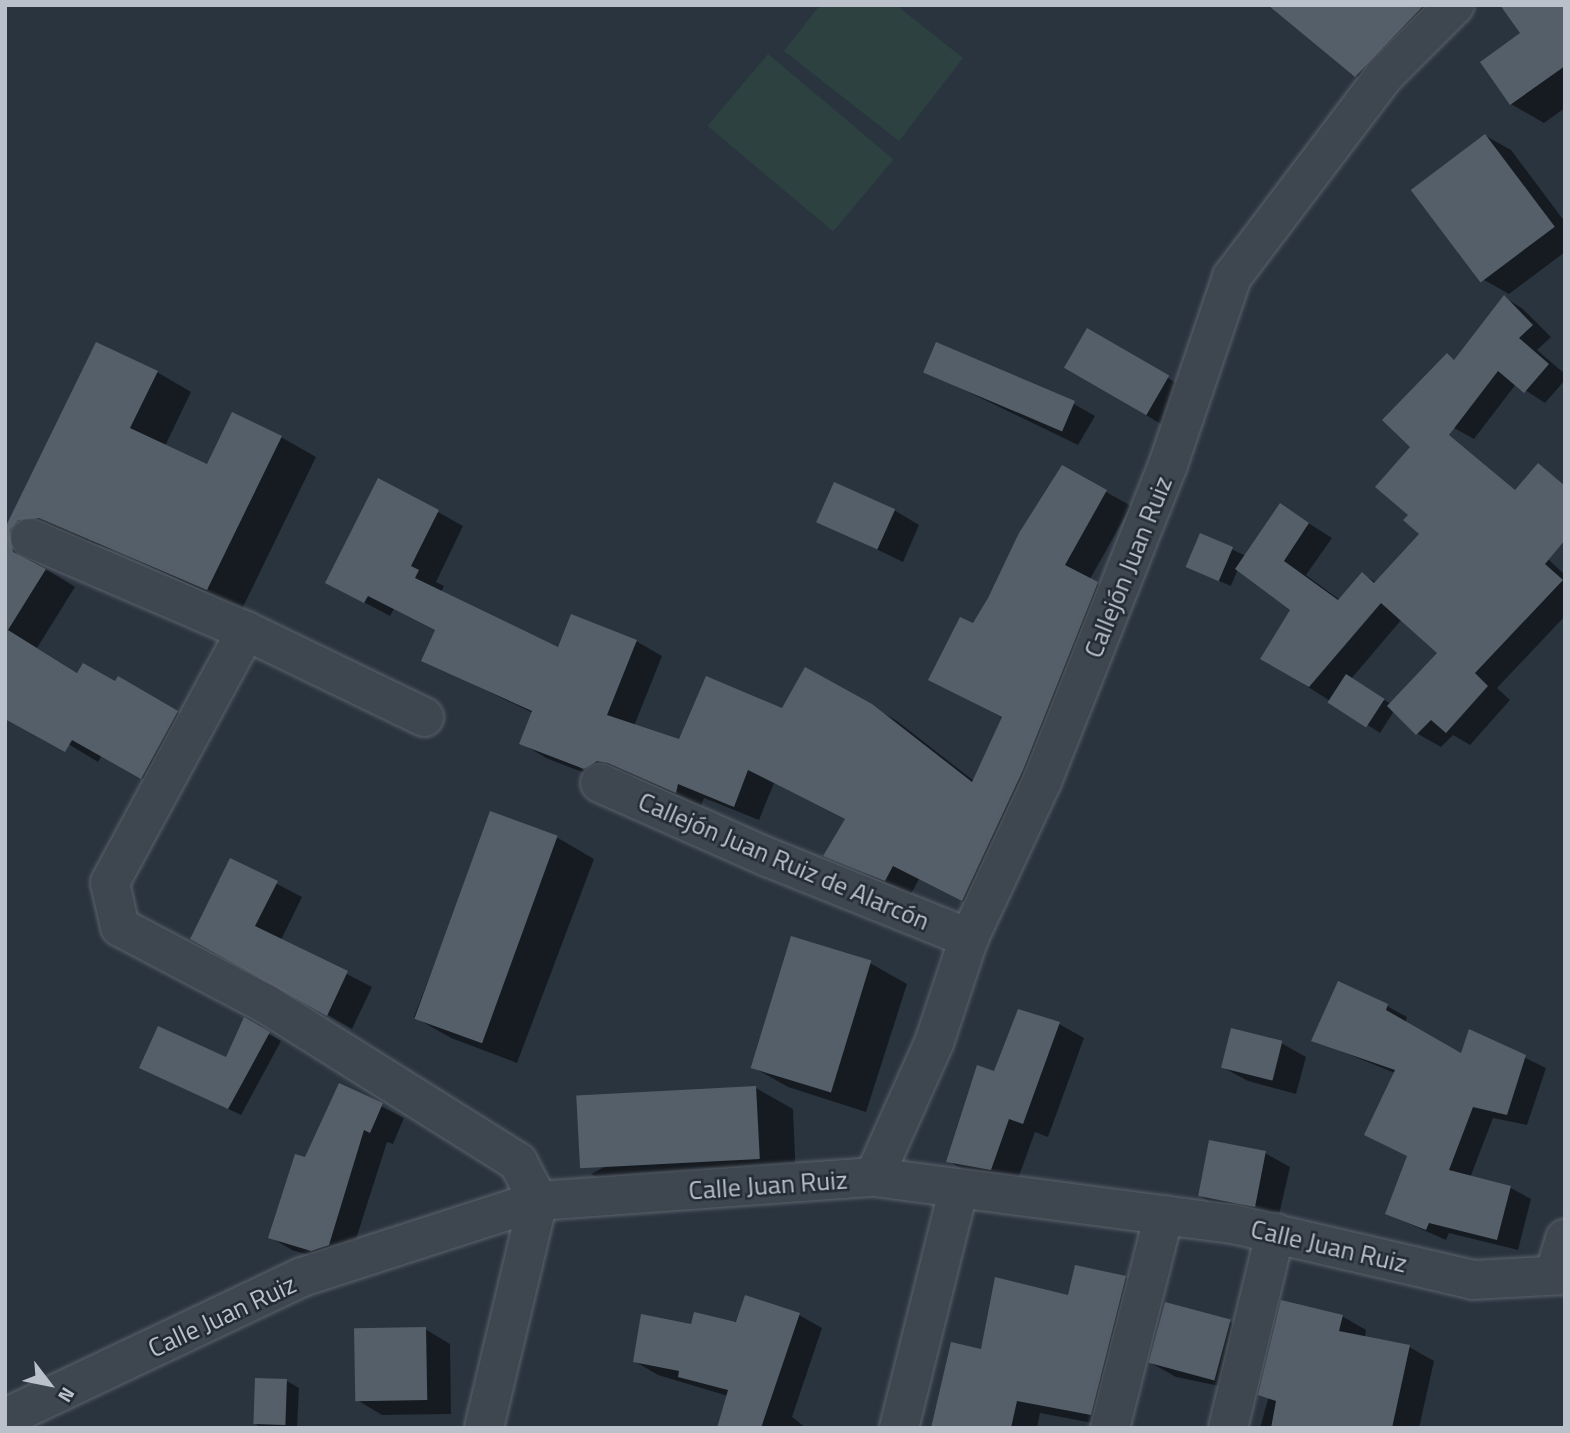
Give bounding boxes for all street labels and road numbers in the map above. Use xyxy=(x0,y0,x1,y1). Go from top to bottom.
street label: Callejón Juan Ruiz xyxy=(1077,472,1179,662)
street label: Callejón Juan Ruiz de Alarcón xyxy=(634,785,934,937)
street label: Calle Juan Ruiz xyxy=(687,1164,849,1206)
street label: Calle Juan Ruiz xyxy=(1248,1213,1410,1279)
street label: Calle Juan Ruiz xyxy=(143,1268,301,1364)

